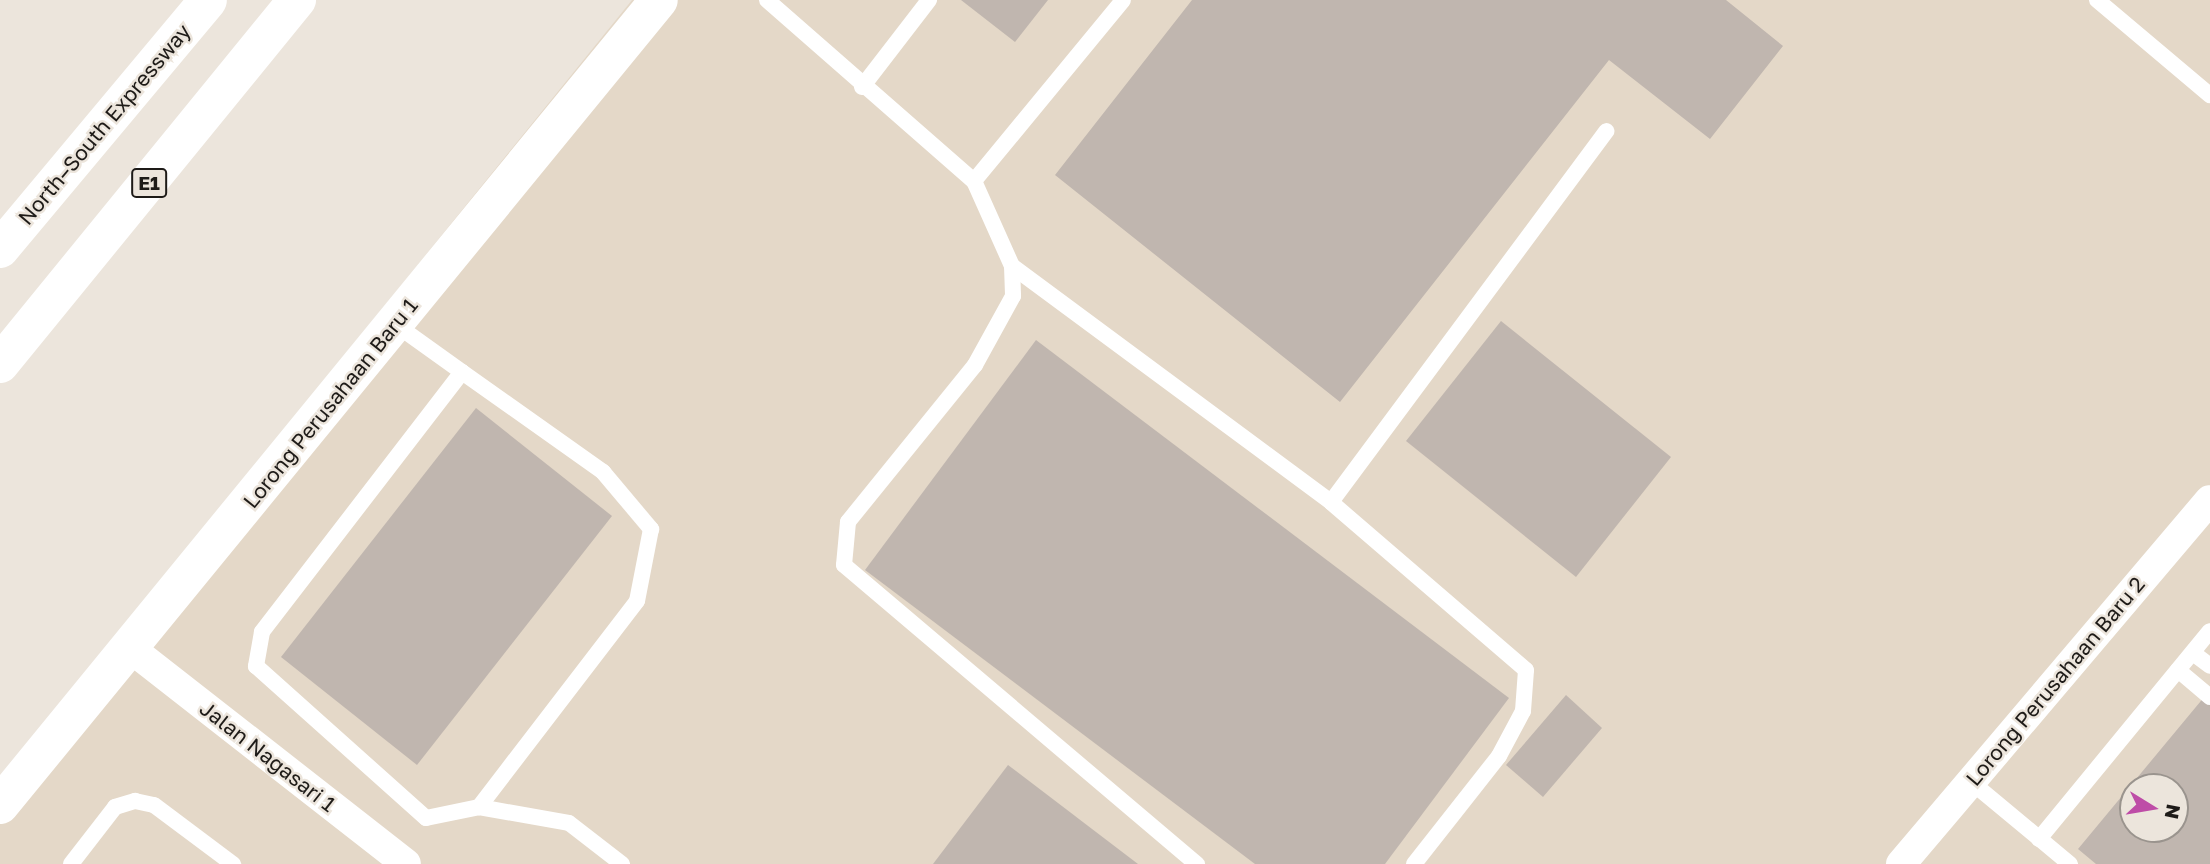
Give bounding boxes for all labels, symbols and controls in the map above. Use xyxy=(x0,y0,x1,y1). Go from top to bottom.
street label: North–South Expressway xyxy=(13,18,195,230)
road number: E1 xyxy=(130,168,168,198)
street label: Lorong Perusahaan Baru 1 xyxy=(238,293,422,513)
street label: Lorong Perusahaan Baru 2 xyxy=(1960,572,2150,790)
street label: Jalan Nagasari 1 xyxy=(195,695,341,817)
north arrow xyxy=(2119,773,2189,843)
text: N xyxy=(2160,802,2186,821)

